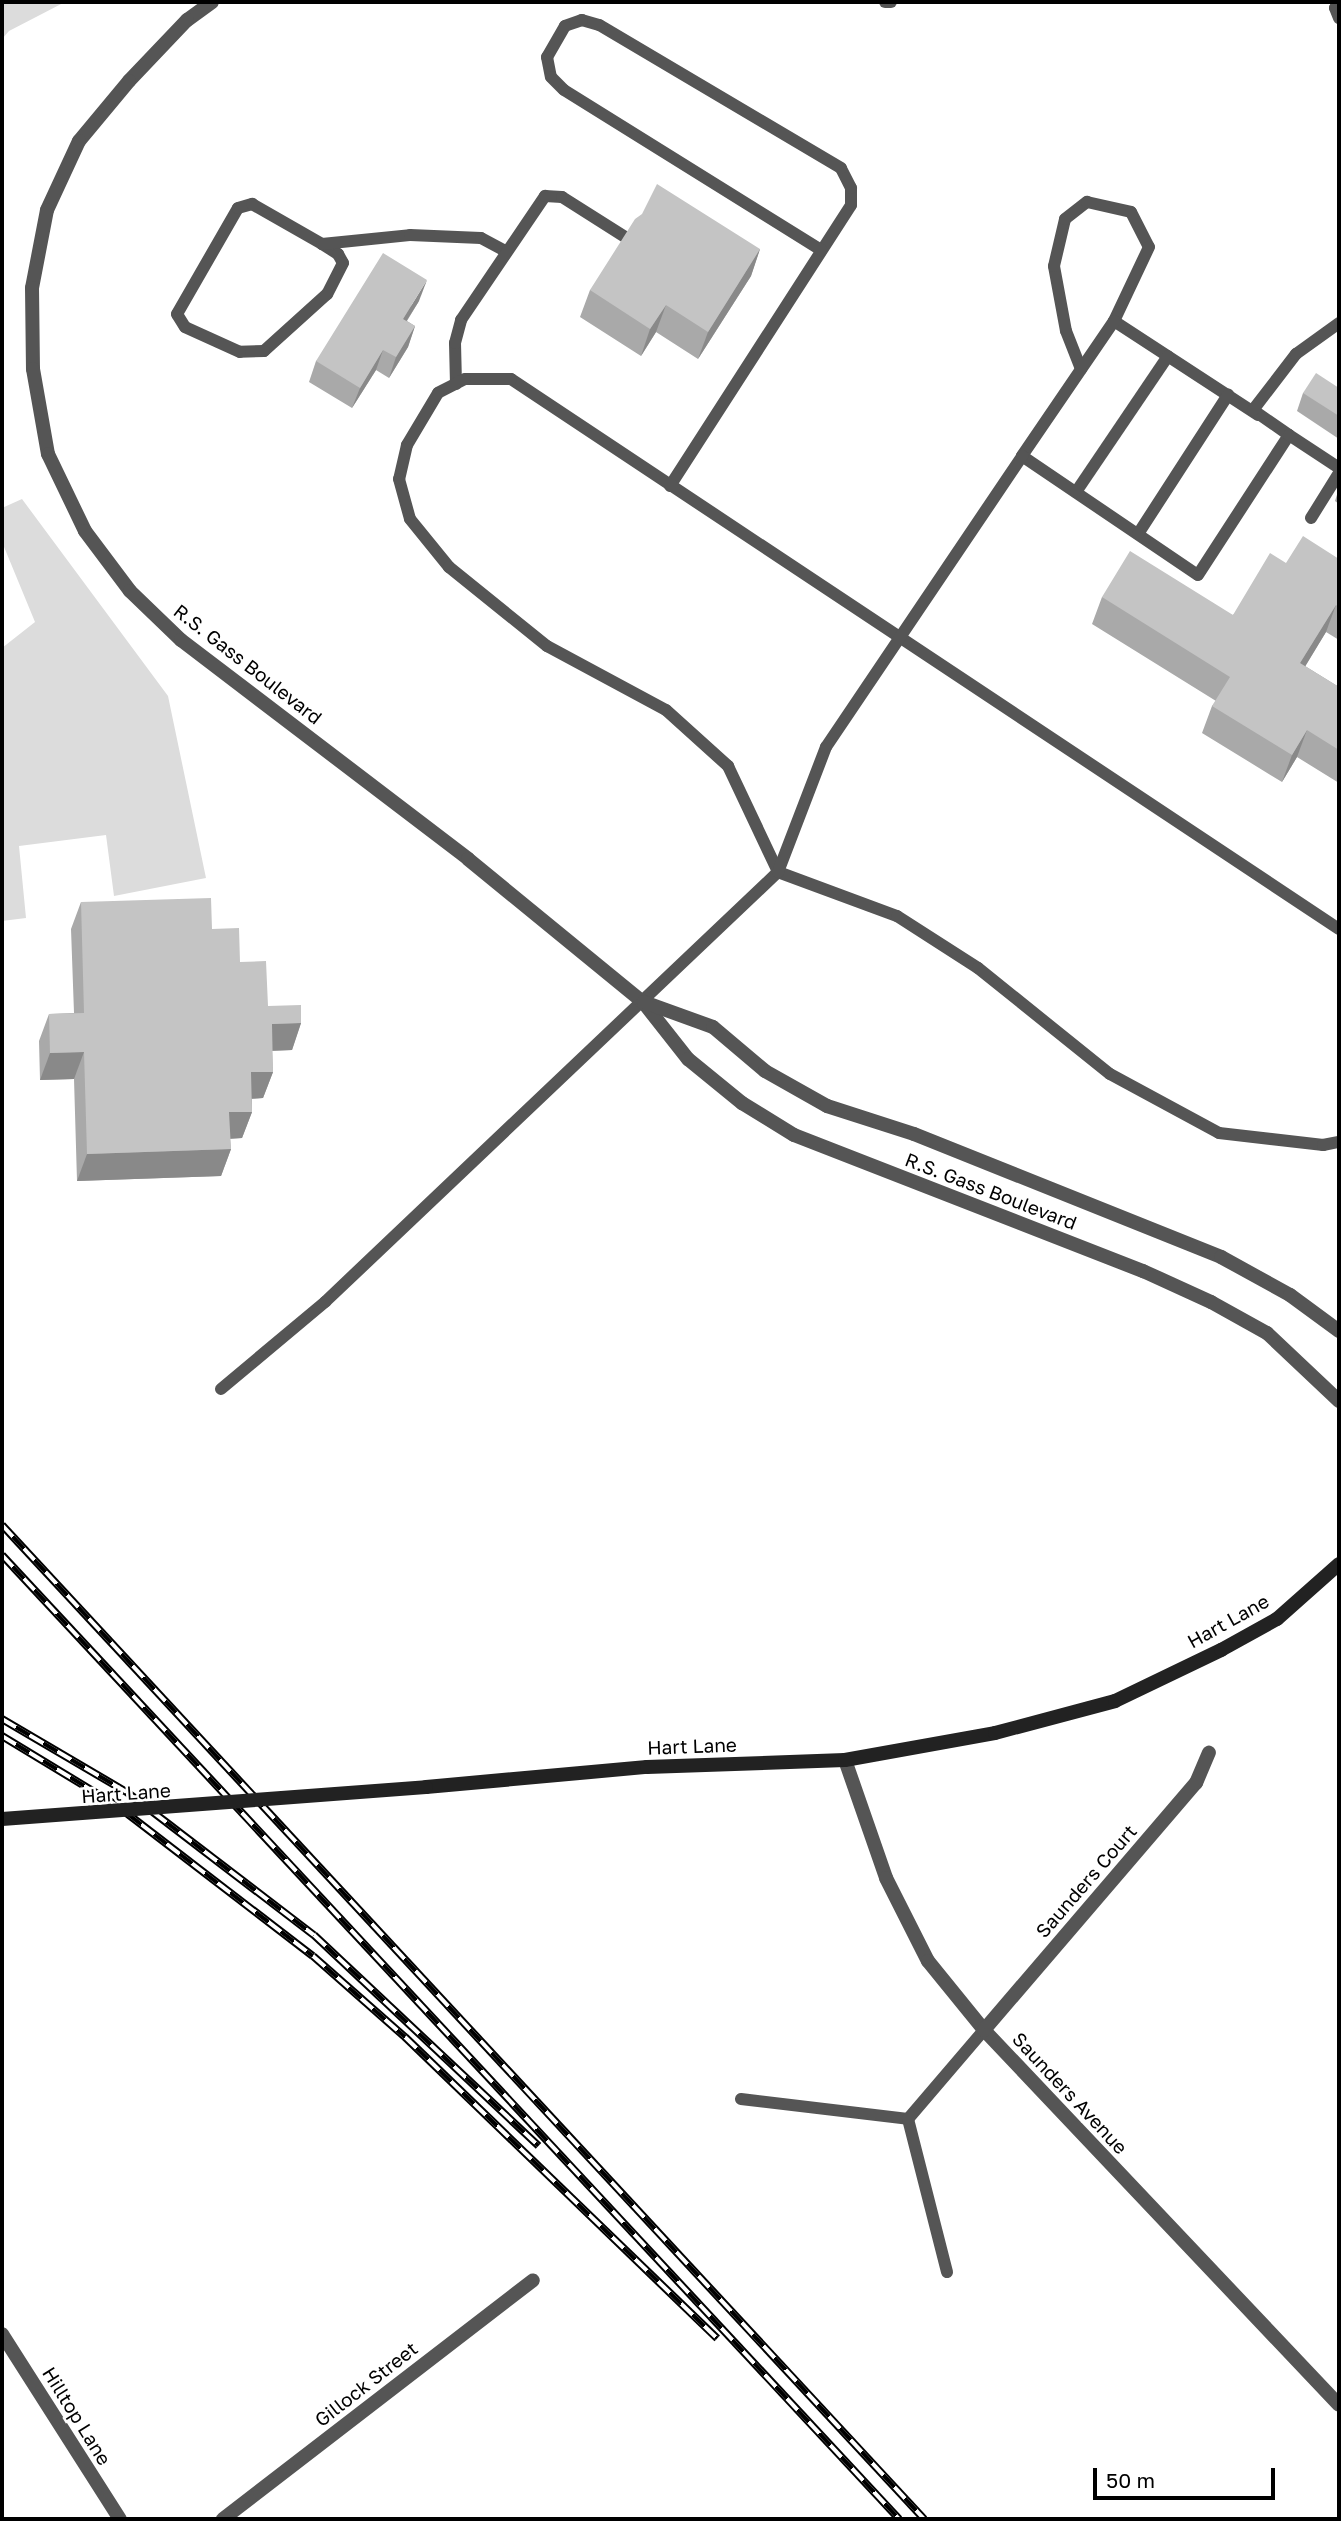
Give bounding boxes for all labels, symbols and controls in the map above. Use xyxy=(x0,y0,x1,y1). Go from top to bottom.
street label: R.S. Gass Boulevard xyxy=(169,599,327,729)
street label: R.S. Gass Boulevard xyxy=(902,1148,1080,1234)
street label: Hart Lane xyxy=(1183,1589,1273,1653)
street label: Hart Lane xyxy=(647,1733,737,1759)
street label: Hart Lane xyxy=(80,1778,172,1808)
street label: Saunders Court xyxy=(1031,1820,1141,1942)
street label: Saunders Avenue xyxy=(1008,2027,1132,2159)
street label: Gillock Street xyxy=(310,2337,422,2431)
street label: Hilltop Lane xyxy=(38,2363,116,2469)
scale bar xyxy=(1096,2454,1278,2498)
text: 50 m xyxy=(1106,2467,1155,2493)

